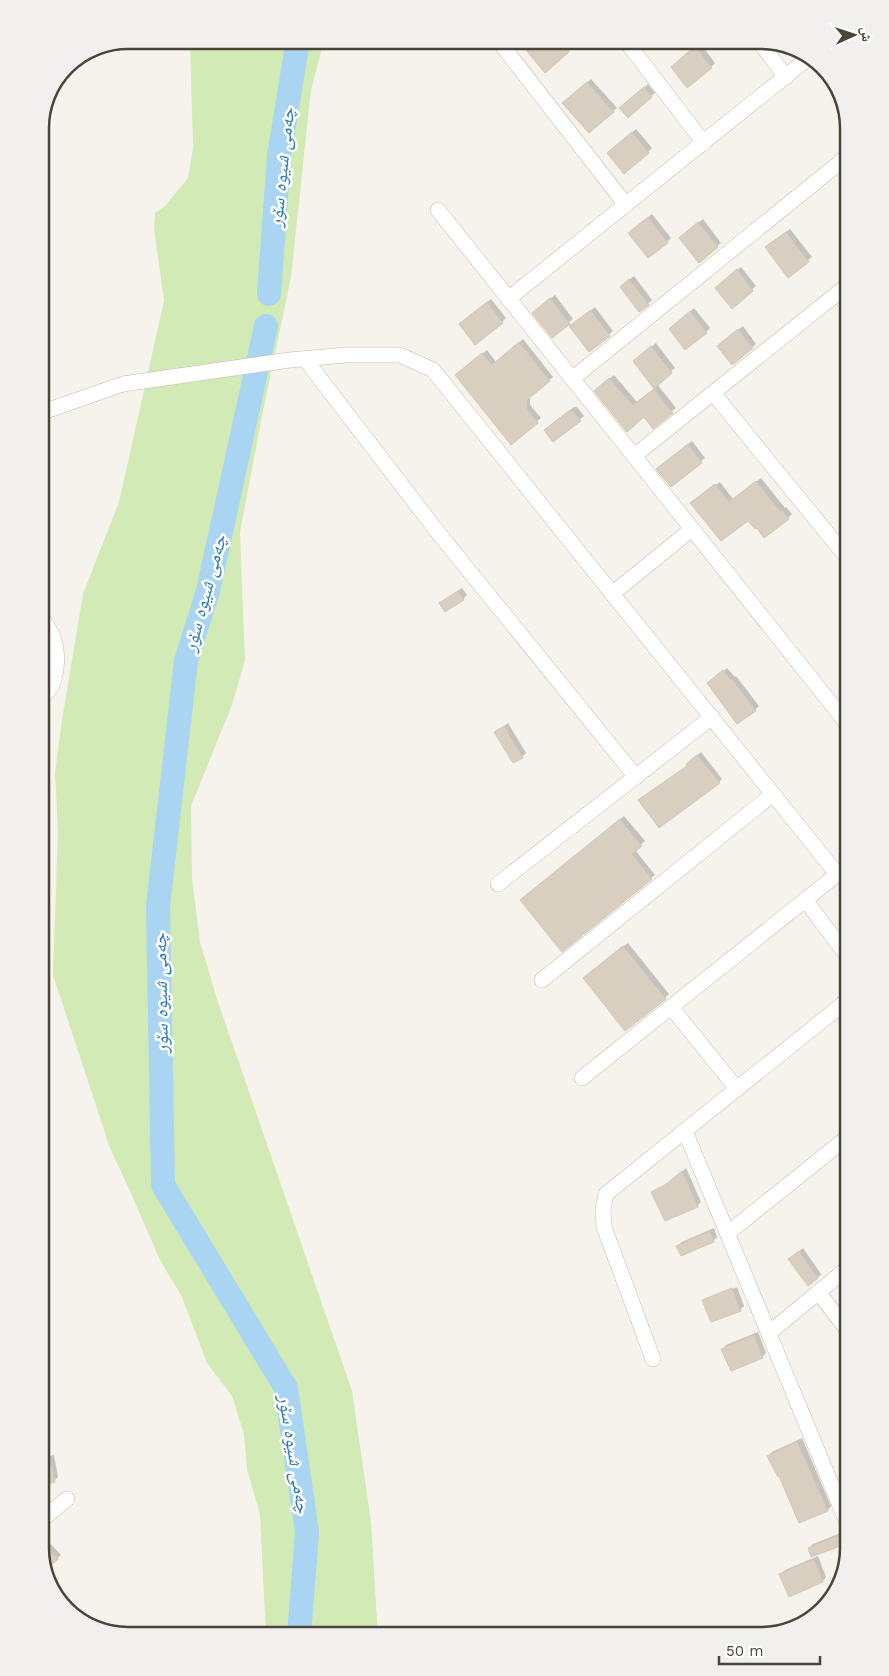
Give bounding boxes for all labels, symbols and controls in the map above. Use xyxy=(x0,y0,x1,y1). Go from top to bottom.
north arrow xyxy=(829,10,879,60)
text: ش xyxy=(858,26,875,42)
water label: چەمی شیوە سۆر xyxy=(264,105,299,230)
water label: چەمی شیوە سۆر xyxy=(177,531,231,656)
water label: چەمی شیوە سۆر xyxy=(148,932,173,1055)
water label: چەمی شیوە سۆر xyxy=(273,1391,315,1516)
scale bar xyxy=(719,1634,820,1666)
text: 50 m xyxy=(726,1642,763,1660)

